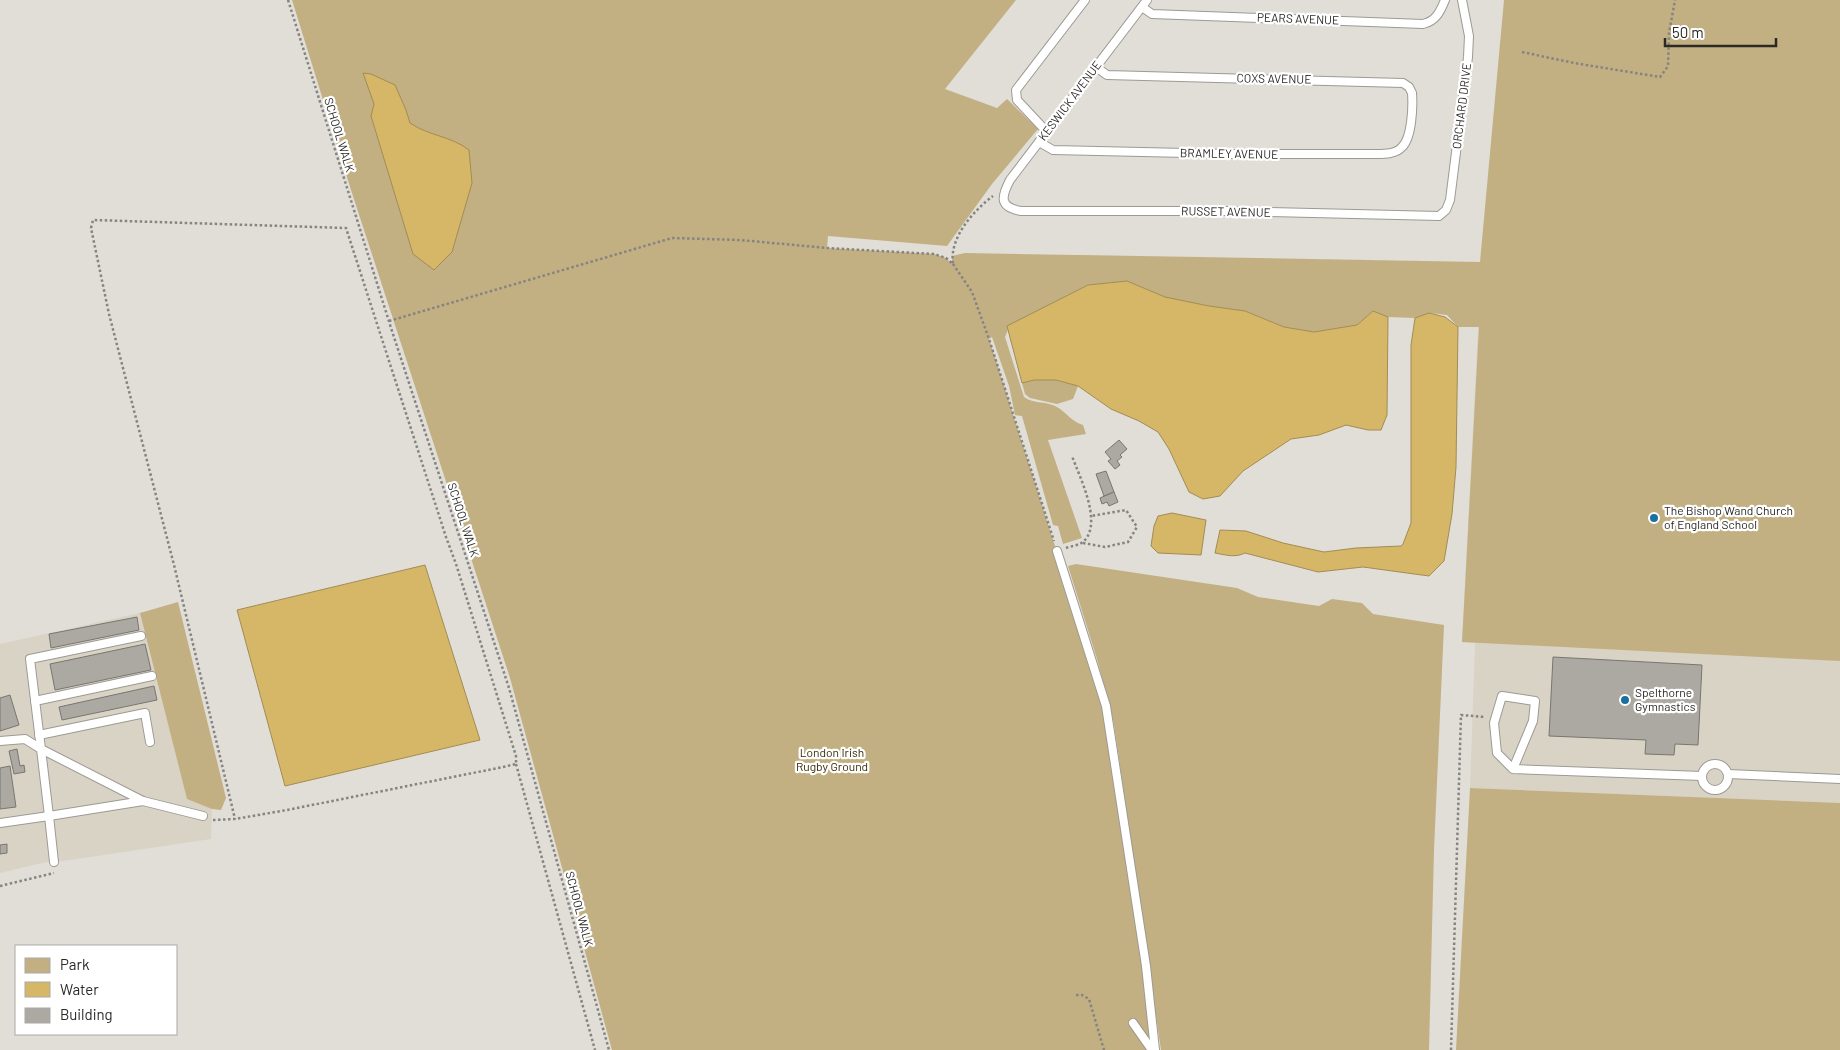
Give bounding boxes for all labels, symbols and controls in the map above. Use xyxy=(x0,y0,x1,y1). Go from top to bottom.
street label: PEARS AVENUE xyxy=(1257,10,1339,26)
scale bar xyxy=(1665,15,1776,47)
text: 50 m xyxy=(1672,23,1704,41)
street label: KESWICK AVENUE xyxy=(1035,58,1104,143)
street label: ORCHARD DRIVE xyxy=(1449,62,1473,150)
street label: COXS AVENUE xyxy=(1236,70,1312,86)
street label: SCHOOL WALK xyxy=(322,96,358,174)
street label: BRAMLEY AVENUE xyxy=(1180,145,1278,161)
street label: RUSSET AVENUE xyxy=(1181,203,1271,219)
street label: SCHOOL WALK xyxy=(445,481,483,559)
place label: The Bishop Wand Church of England School xyxy=(1664,503,1793,531)
marker: The Bishop Wand Church of England School xyxy=(1648,512,1660,524)
place label: Spelthorne Gymnastics xyxy=(1635,685,1696,713)
marker: Spelthorne Gymnastics xyxy=(1619,694,1631,706)
park label: London Irish Rugby Ground xyxy=(796,745,868,773)
street label: SCHOOL WALK xyxy=(563,870,597,948)
legend xyxy=(15,945,178,1035)
text: Park xyxy=(60,955,90,973)
text: Water xyxy=(60,980,99,998)
text: Building xyxy=(60,1005,113,1023)

